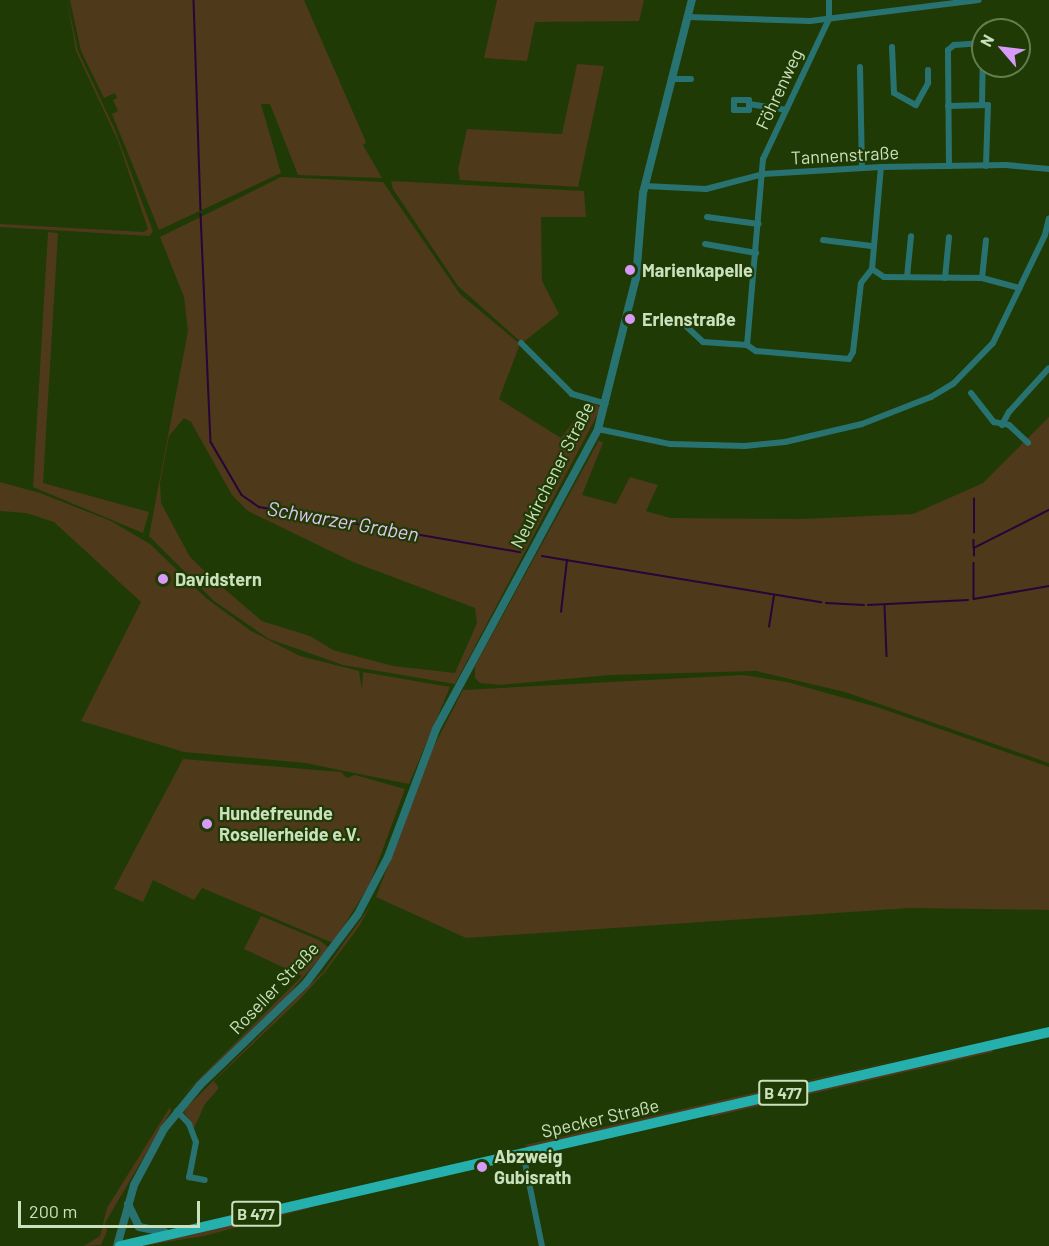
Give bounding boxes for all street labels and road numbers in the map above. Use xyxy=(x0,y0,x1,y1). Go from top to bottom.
street label: Föhrenweg xyxy=(751,45,807,133)
street label: Tannenstraße xyxy=(790,141,900,169)
street label: Neukirchener Straße xyxy=(506,398,598,552)
street label: Roseller Straße xyxy=(225,938,323,1038)
road number: B 477 xyxy=(758,1080,808,1106)
street label: Specker Straße xyxy=(539,1094,661,1142)
road number: B 477 xyxy=(230,1201,282,1227)

